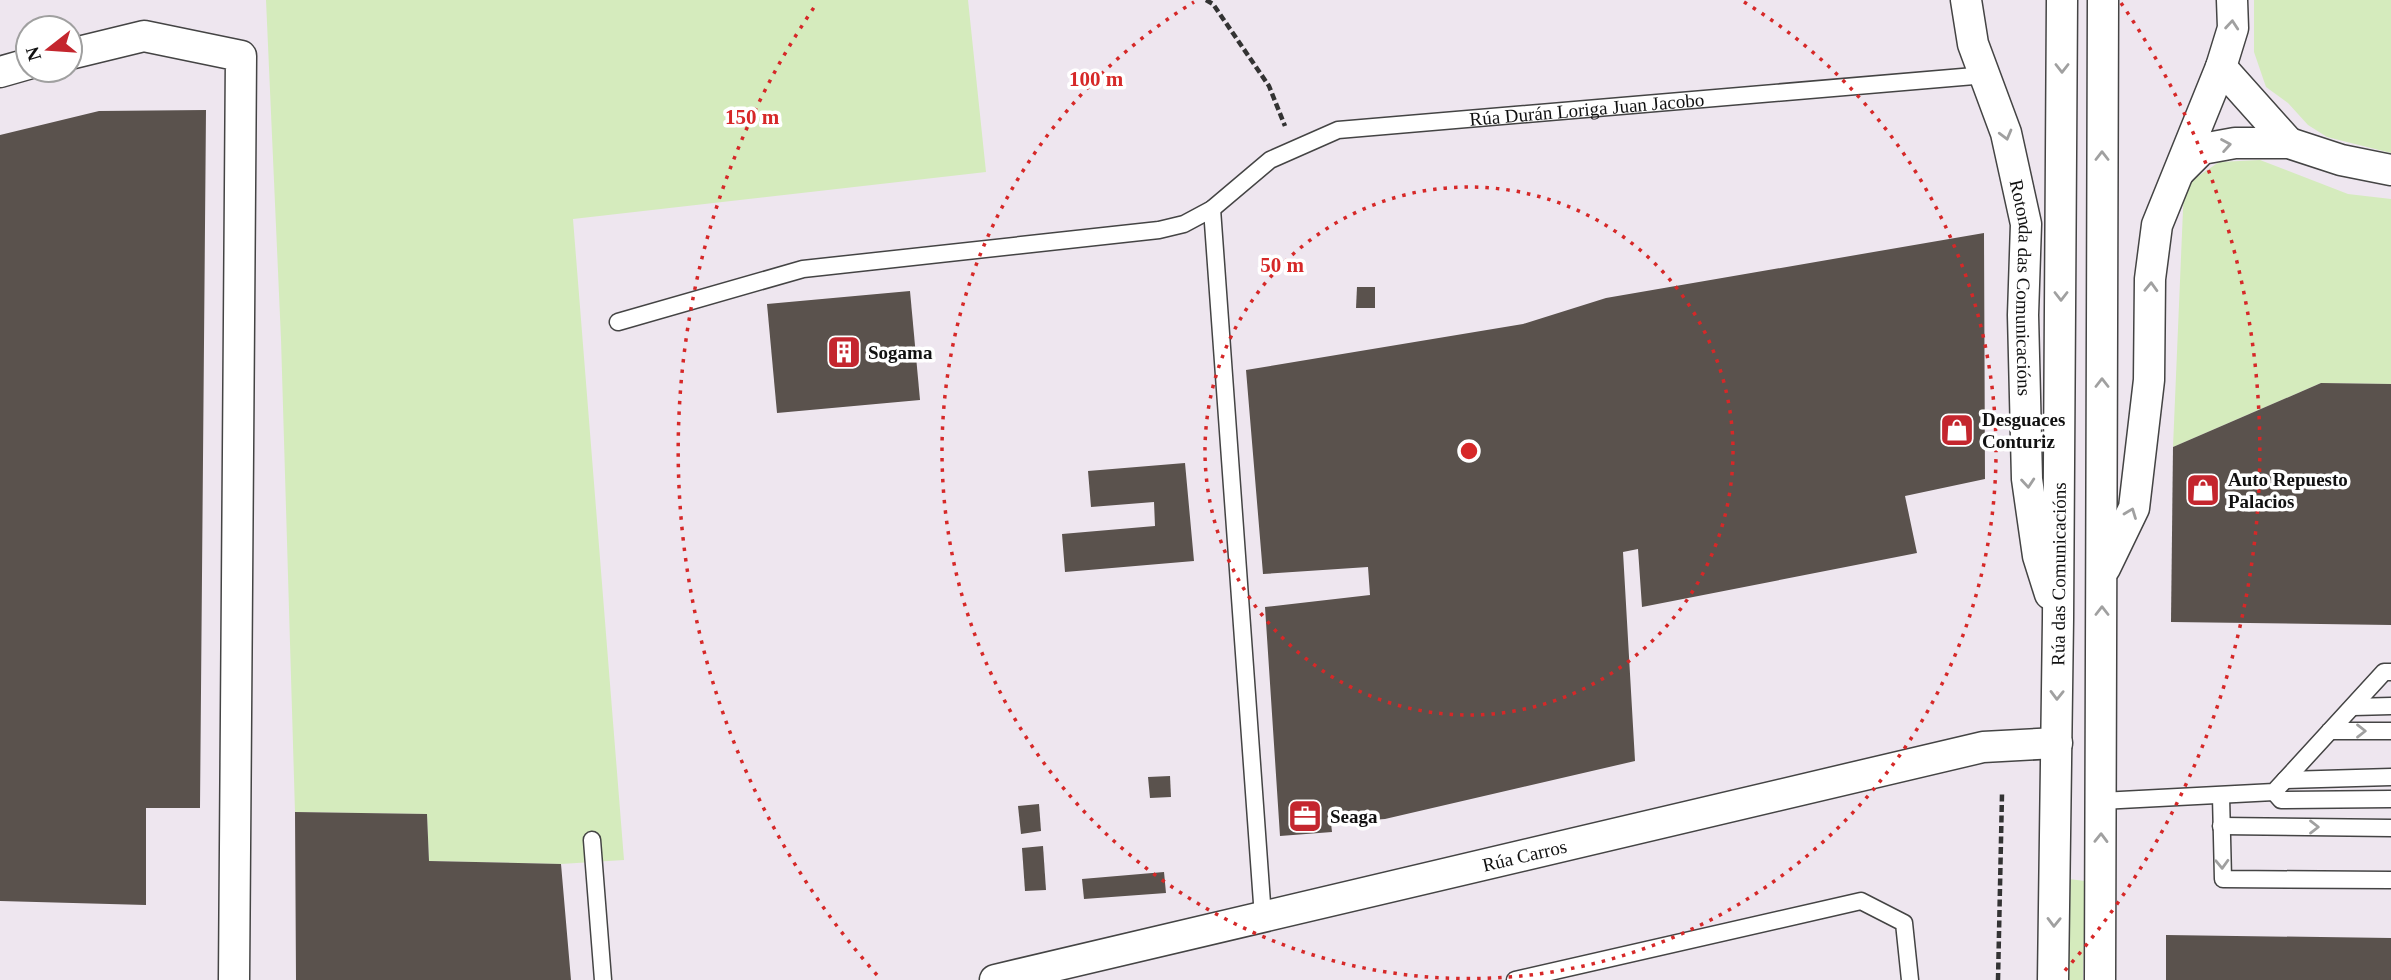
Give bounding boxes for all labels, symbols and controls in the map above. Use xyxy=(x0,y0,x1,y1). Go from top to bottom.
north arrow xyxy=(14,14,84,84)
one-way arrow xyxy=(2224,19,2239,30)
text: N xyxy=(21,44,45,63)
one-way arrow xyxy=(2054,63,2070,74)
text: 100 m xyxy=(1069,67,1124,91)
street label: Rúa Durán Loriga Juan Jacobo xyxy=(1469,89,1705,130)
text: 150 m xyxy=(725,105,780,129)
one-way arrow xyxy=(1998,129,2012,141)
one-way arrow xyxy=(2220,138,2232,153)
one-way arrow xyxy=(2094,150,2110,161)
street label: Rotonda das Comunicacións xyxy=(2006,178,2036,396)
text: 50 m xyxy=(1260,253,1304,277)
one-way arrow xyxy=(2143,281,2158,292)
one-way arrow xyxy=(2053,291,2069,301)
building icon: Sogama xyxy=(825,333,863,371)
place label: Sogama xyxy=(868,342,933,363)
one-way arrow xyxy=(2094,378,2110,388)
place label: Desguaces Conturiz xyxy=(1982,409,2065,452)
shop icon: Desguaces Conturiz xyxy=(1938,411,1976,449)
centre of rings xyxy=(1457,439,1481,463)
place label: Auto Repuesto Palacios xyxy=(2228,469,2348,512)
shop icon: Auto Repuesto Palacios xyxy=(2184,471,2222,509)
one-way arrow xyxy=(2020,478,2035,489)
street label: Rúa das Comunicacións xyxy=(2047,482,2070,666)
one-way arrow xyxy=(2123,507,2137,519)
one-way arrow xyxy=(2094,605,2110,616)
one-way arrow xyxy=(2050,689,2065,700)
one-way arrow xyxy=(2356,723,2366,739)
office icon: Seaga xyxy=(1286,797,1324,835)
place label: Seaga xyxy=(1330,806,1378,827)
one-way arrow xyxy=(2309,819,2320,835)
one-way arrow xyxy=(2093,833,2109,843)
street label: Rúa Carros xyxy=(1480,836,1569,876)
one-way arrow xyxy=(2215,859,2230,870)
one-way arrow xyxy=(2046,917,2062,928)

